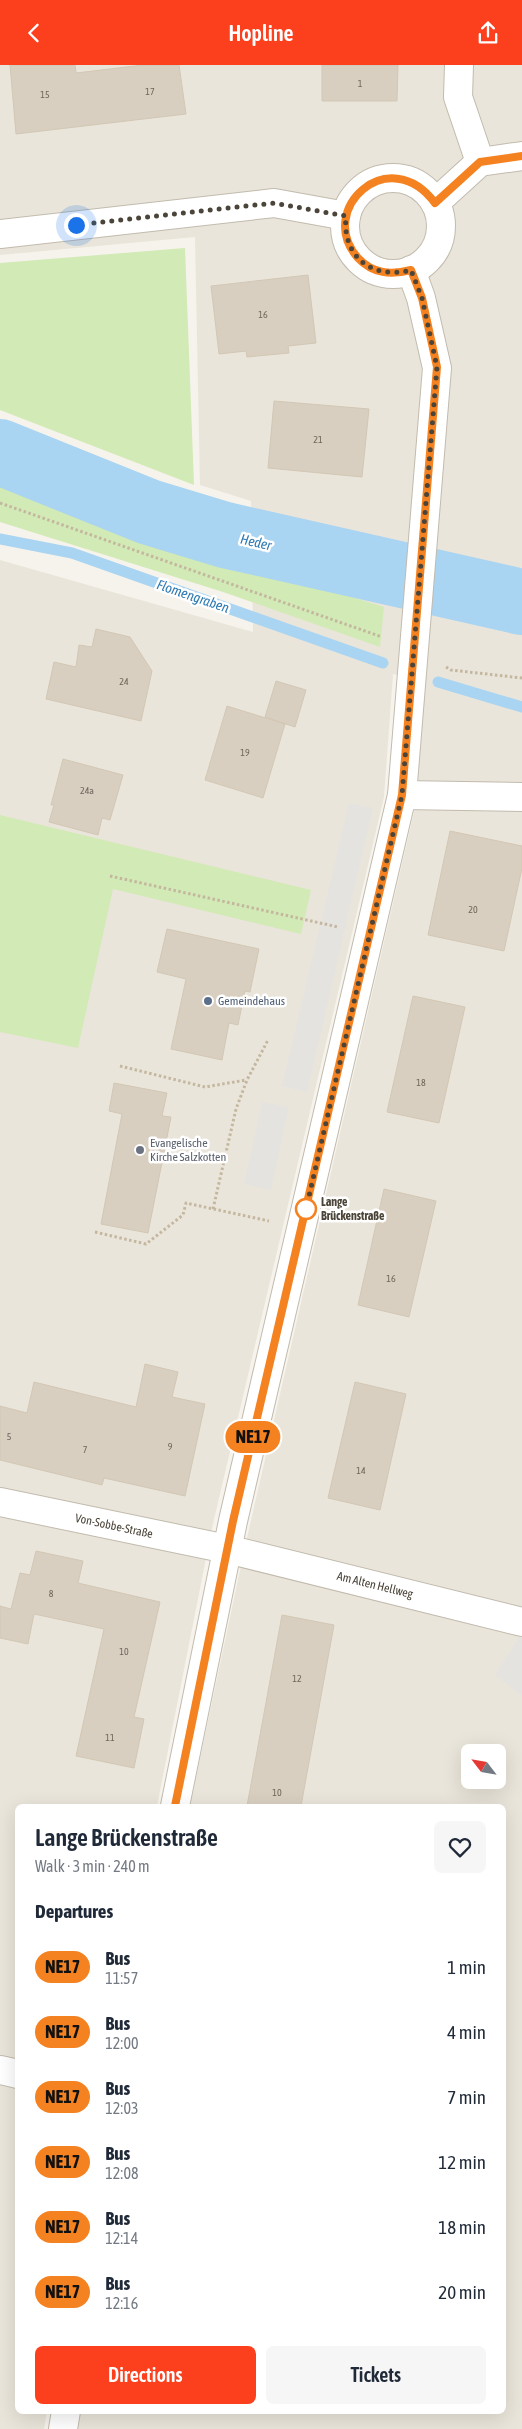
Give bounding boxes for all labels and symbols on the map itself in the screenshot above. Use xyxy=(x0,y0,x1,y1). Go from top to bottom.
house number: 1 xyxy=(358,78,363,89)
house number: 17 xyxy=(145,86,155,97)
house number: 15 xyxy=(40,89,50,100)
your location xyxy=(64,213,89,238)
house number: 16 xyxy=(258,309,268,320)
house number: 21 xyxy=(313,434,323,445)
water label: Heder xyxy=(239,531,274,554)
water label: Flomengraben xyxy=(155,576,232,616)
house number: 24 xyxy=(119,676,129,687)
house number: 19 xyxy=(240,747,250,758)
house number: 24a xyxy=(80,785,94,796)
house number: 20 xyxy=(468,904,478,915)
place label: Gemeindehaus xyxy=(218,994,285,1008)
marker: Gemeindehaus xyxy=(202,995,214,1007)
house number: 18 xyxy=(416,1077,426,1088)
place label: Evangelische Kirche Salzkotten xyxy=(150,1136,226,1164)
marker: Evangelische Kirche Salzkotten xyxy=(134,1144,146,1156)
place label: Lange Brückenstraße xyxy=(321,1195,385,1223)
marker: Lange Brückenstraße xyxy=(295,1198,317,1220)
house number: 16 xyxy=(386,1273,396,1284)
line badge: NE17 xyxy=(218,1421,288,1453)
house number: 5 xyxy=(7,1431,12,1442)
house number: 9 xyxy=(168,1441,173,1452)
house number: 7 xyxy=(83,1444,88,1455)
house number: 14 xyxy=(356,1465,366,1476)
street label: Von-Sobbe-Straße xyxy=(74,1511,154,1541)
street label: Am Alten Hellweg xyxy=(336,1569,415,1601)
house number: 8 xyxy=(49,1588,54,1599)
house number: 10 xyxy=(119,1646,129,1657)
house number: 12 xyxy=(292,1673,302,1684)
house number: 11 xyxy=(105,1732,115,1743)
north arrow xyxy=(461,1744,506,1789)
house number: 10 xyxy=(272,1787,282,1798)

